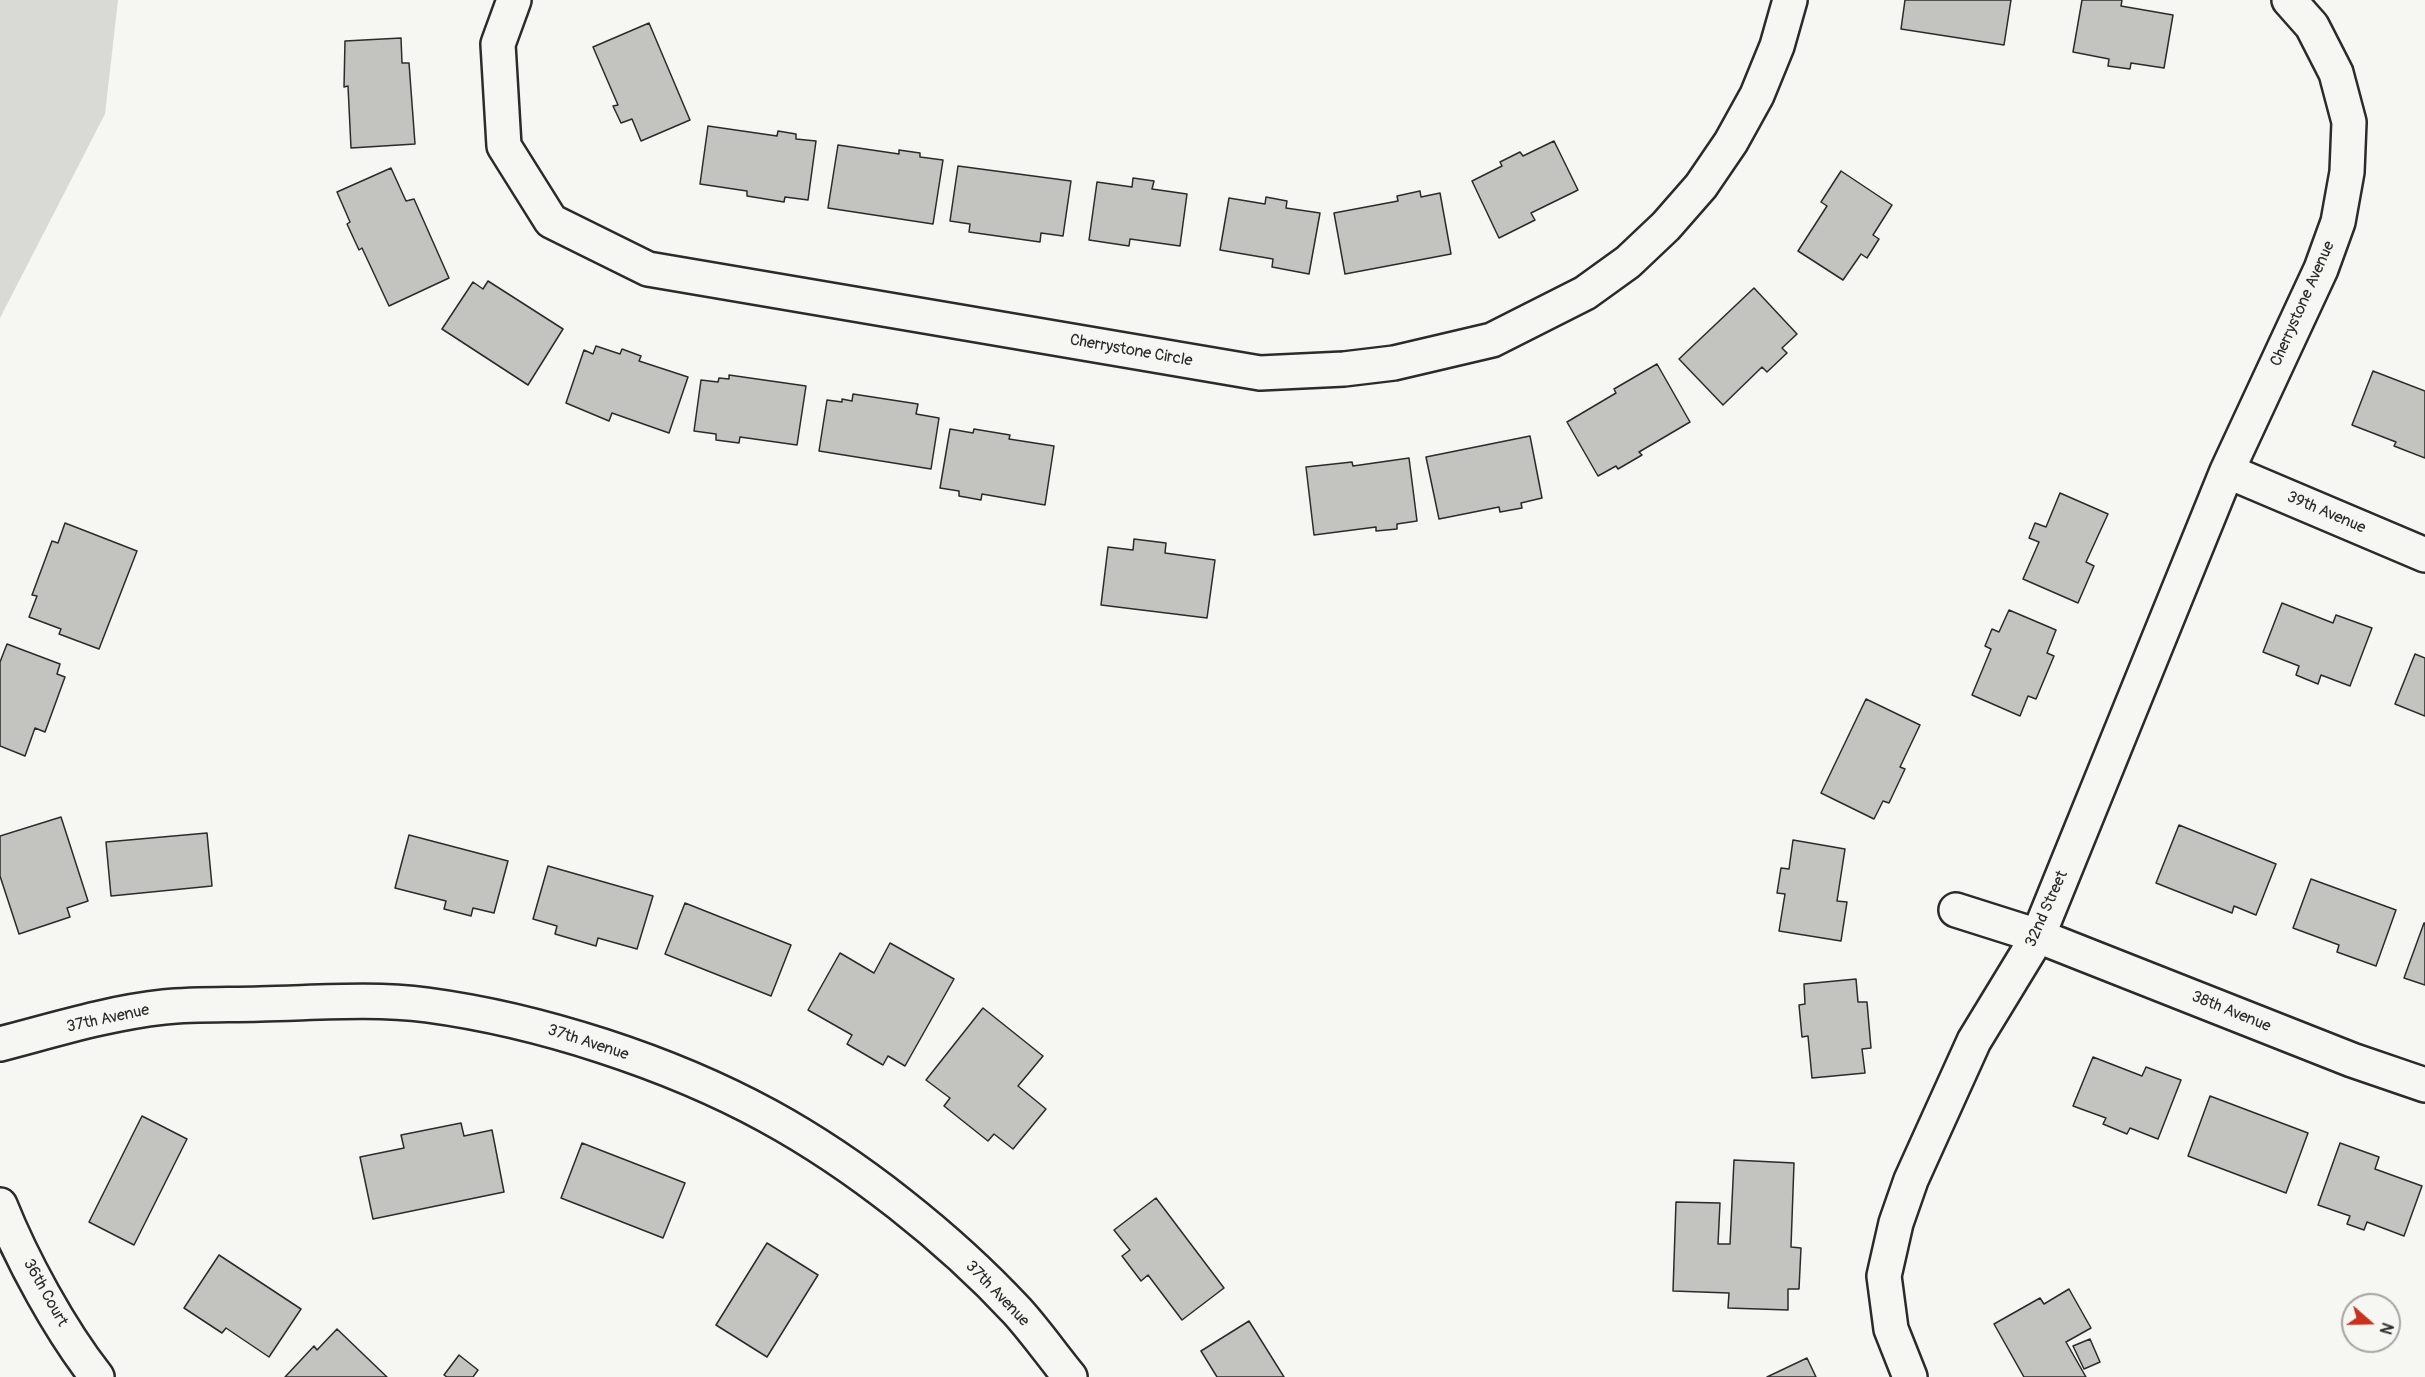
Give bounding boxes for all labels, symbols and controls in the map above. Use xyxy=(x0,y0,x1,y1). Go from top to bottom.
street label: Cherrystone Avenue xyxy=(2267,238,2339,370)
street label: Cherrystone Circle xyxy=(1068,331,1194,371)
street label: 39th Avenue xyxy=(2284,488,2368,538)
street label: 32nd Street xyxy=(2022,868,2072,950)
street label: 38th Avenue xyxy=(2189,987,2273,1037)
street label: 37th Avenue xyxy=(65,1001,151,1037)
street label: 37th Avenue xyxy=(545,1021,631,1065)
street label: 36th Court xyxy=(19,1256,71,1330)
street label: 37th Avenue xyxy=(961,1257,1033,1331)
north arrow xyxy=(2341,1293,2401,1353)
text: N xyxy=(2375,1320,2397,1337)

